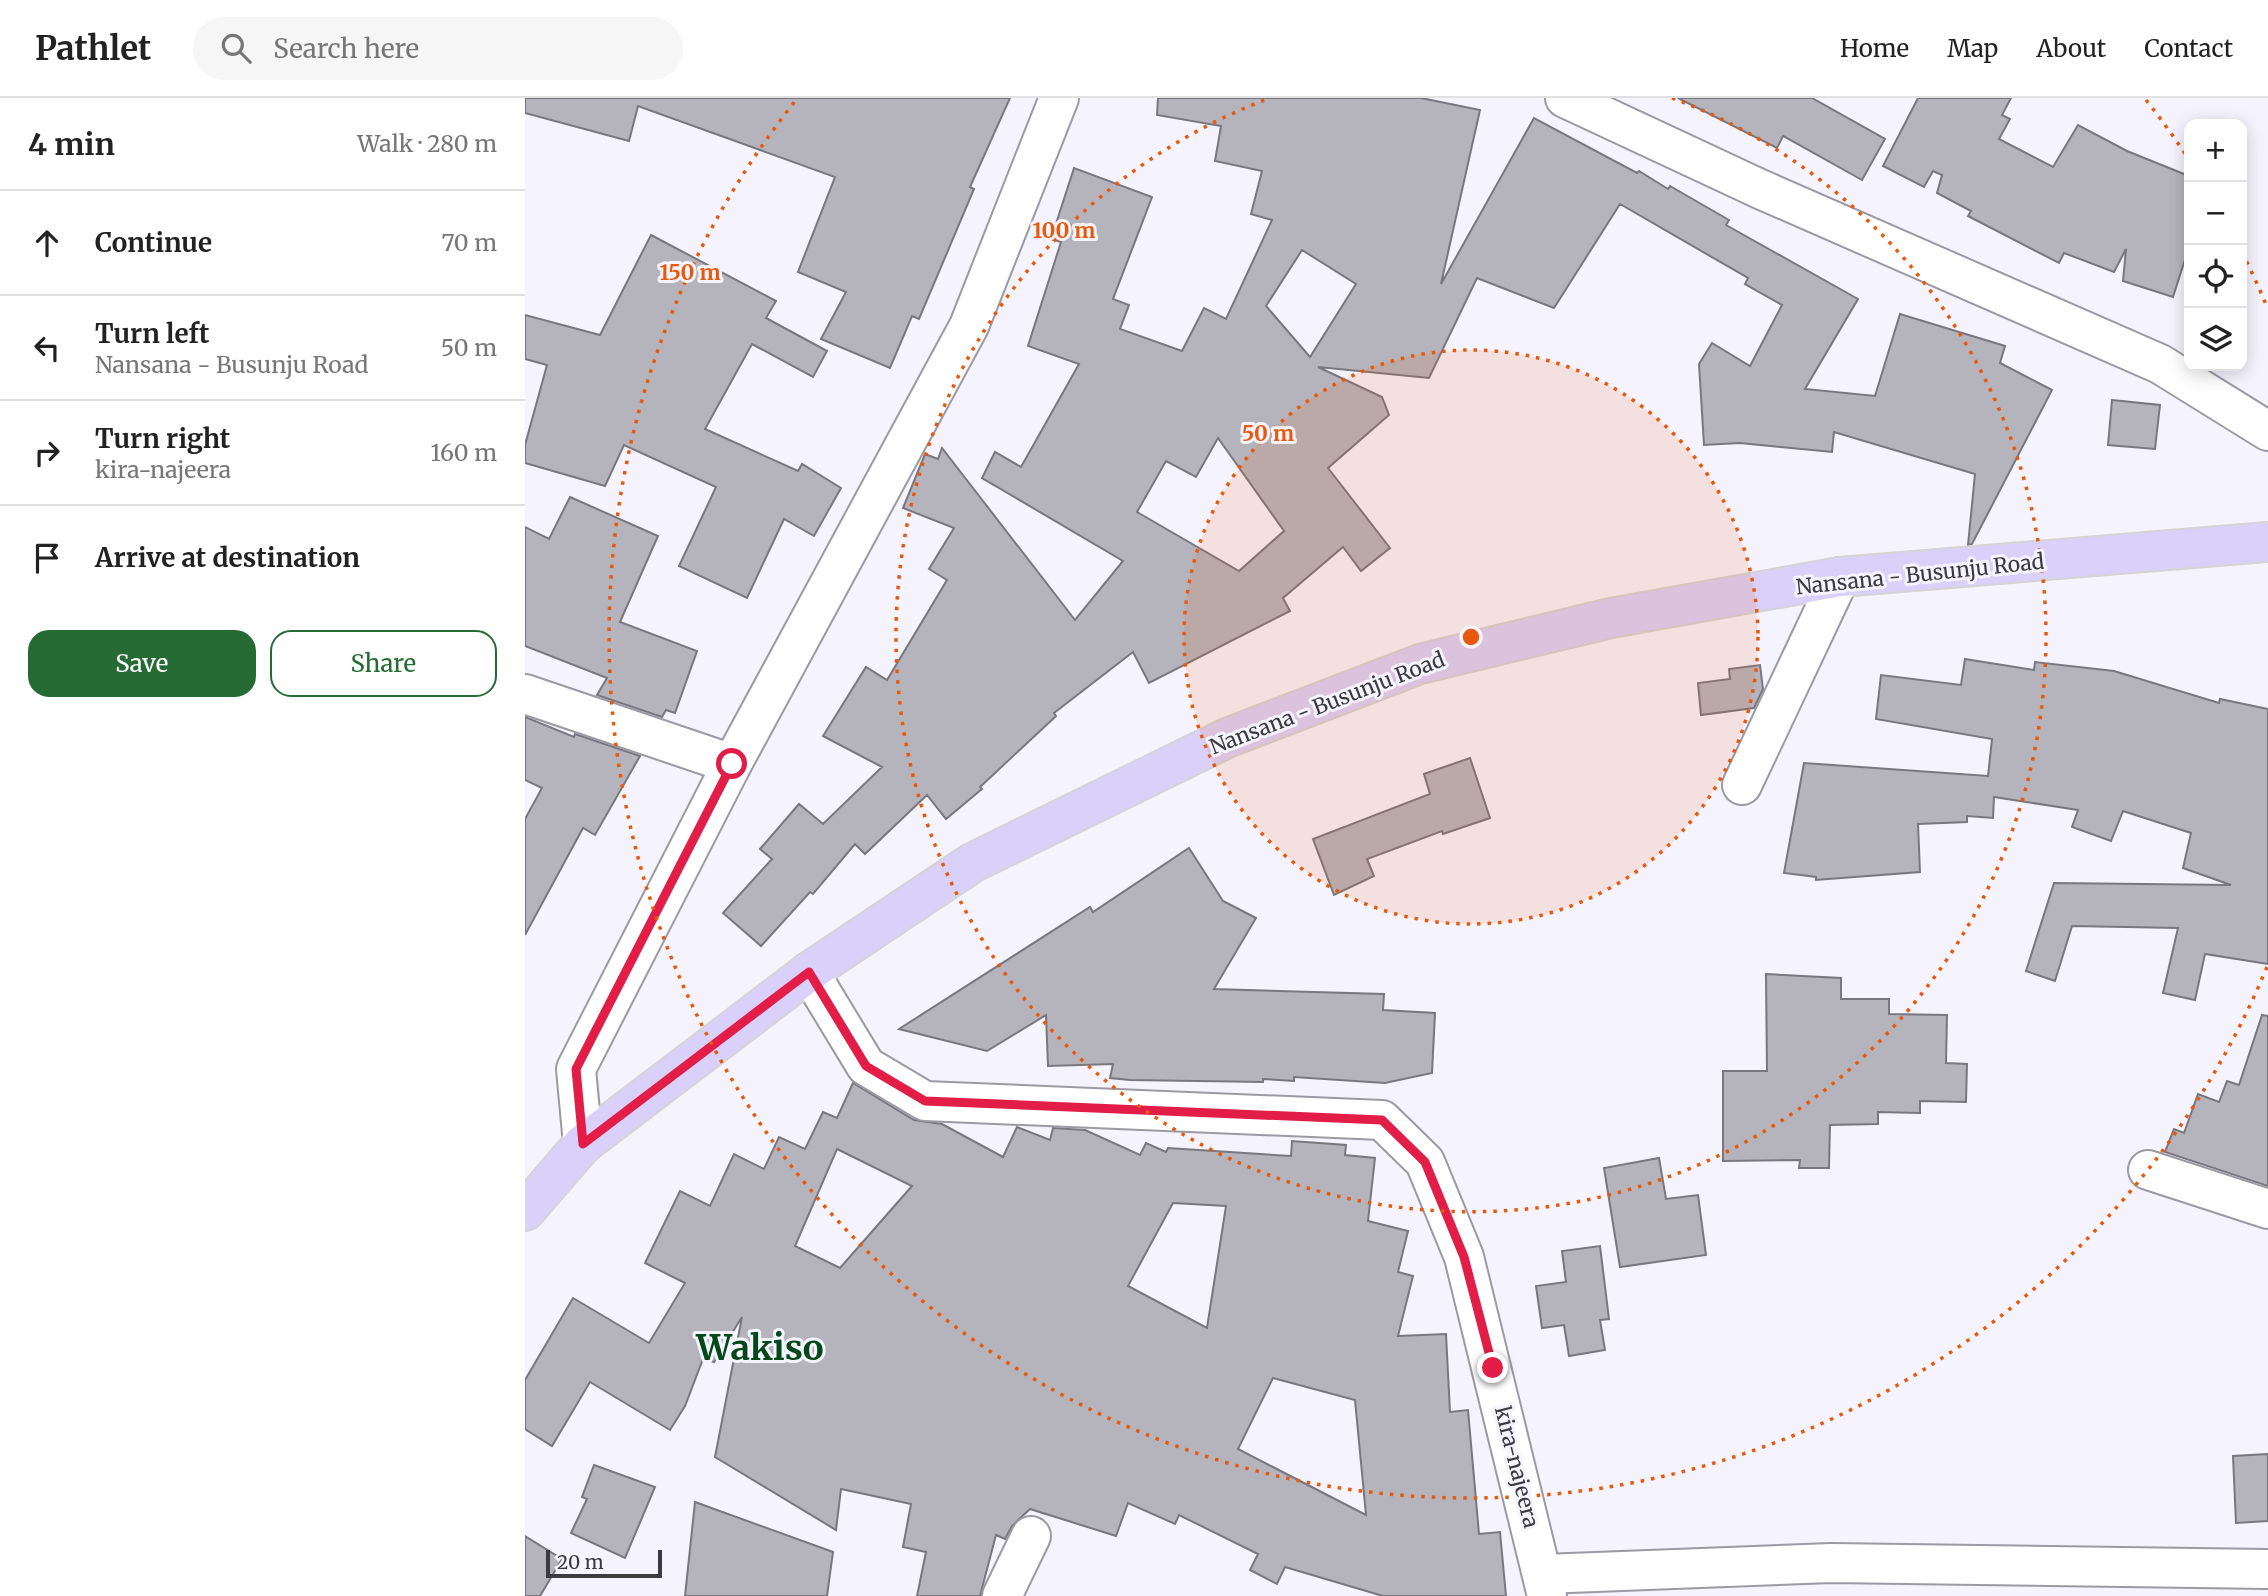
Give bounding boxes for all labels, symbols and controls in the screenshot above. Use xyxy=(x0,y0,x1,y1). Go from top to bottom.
search box xyxy=(193,17,683,80)
text: Pathlet xyxy=(35,28,151,69)
icon: search xyxy=(217,29,255,67)
text: Search here xyxy=(273,32,419,65)
text: Home xyxy=(1840,33,1909,64)
text: Map xyxy=(1947,33,1998,64)
text: About xyxy=(2036,33,2106,64)
text: Contact xyxy=(2144,33,2233,64)
map controls xyxy=(2184,119,2247,371)
button: + xyxy=(2184,119,2247,182)
text: 4 min xyxy=(28,125,115,163)
text: Walk · 280 m xyxy=(357,129,497,158)
button: − xyxy=(2184,182,2247,245)
text: 100 m xyxy=(1033,217,1095,244)
icon: ahead xyxy=(28,224,66,262)
text: Continue xyxy=(95,226,212,259)
text: 70 m xyxy=(441,228,497,257)
button: locate xyxy=(2184,245,2247,308)
text: 150 m xyxy=(659,259,721,286)
button: layers xyxy=(2184,308,2247,371)
text: Turn left xyxy=(95,317,209,350)
icon: left xyxy=(28,329,66,367)
text: 50 m xyxy=(441,333,497,362)
text: Nansana - Busunju Road xyxy=(95,350,368,379)
text: 50 m xyxy=(1242,420,1294,447)
text: Turn right xyxy=(95,422,230,455)
icon: right xyxy=(28,434,66,472)
text: 160 m xyxy=(431,438,497,467)
text: kira-najeera xyxy=(95,455,231,484)
icon: arrive xyxy=(28,539,66,577)
text: Arrive at destination xyxy=(95,541,360,574)
street label: Nansana - Busunju Road xyxy=(1794,547,2046,600)
centre of rings xyxy=(1459,625,1483,649)
button: Save xyxy=(28,630,256,697)
button: Share xyxy=(270,630,497,697)
street label: Nansana - Busunju Road xyxy=(1206,646,1449,760)
route start xyxy=(716,748,747,779)
district label: Wakiso xyxy=(695,1326,824,1370)
route end xyxy=(1477,1352,1508,1383)
street label: kira-najeera xyxy=(1489,1403,1545,1531)
scale bar xyxy=(546,1547,661,1579)
text: 20 m xyxy=(557,1550,604,1574)

